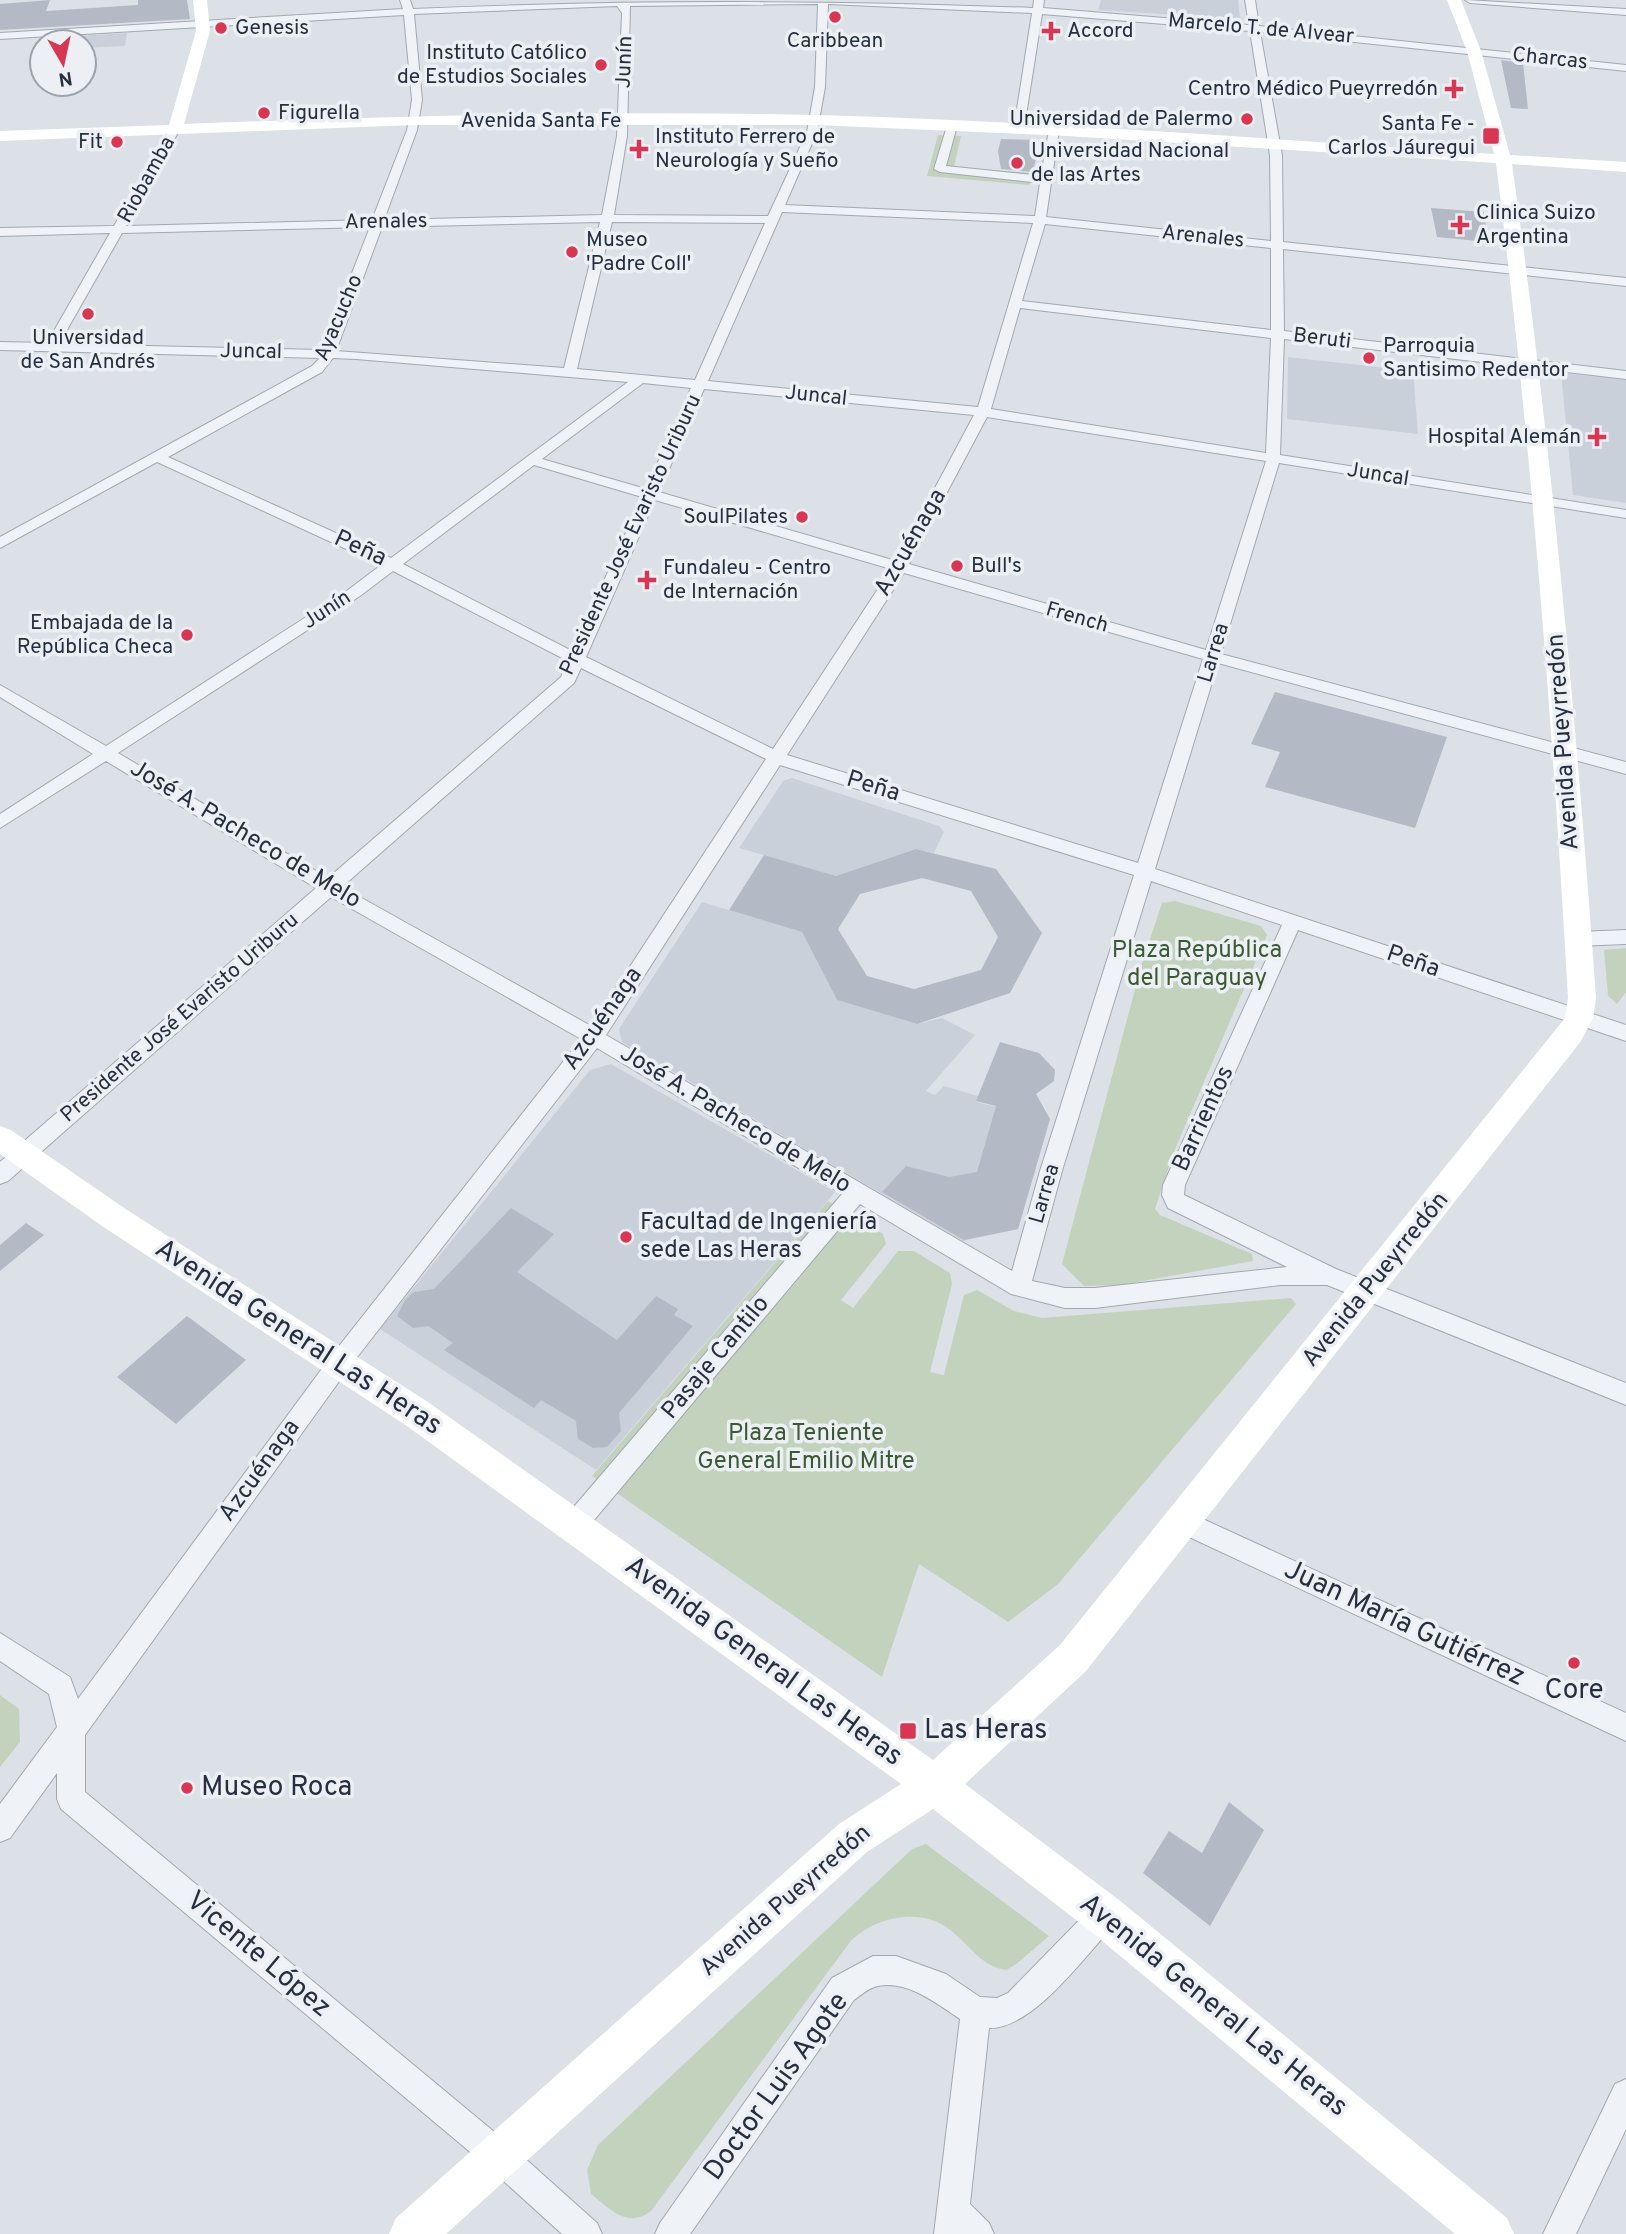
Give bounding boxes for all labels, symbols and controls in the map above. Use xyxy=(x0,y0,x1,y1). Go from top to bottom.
street label: Marcelo T. de Alvear xyxy=(1167,7,1355,51)
marker: Caribbean xyxy=(827,9,843,25)
place label: Genesis xyxy=(235,15,309,42)
place label: Accord xyxy=(1067,18,1133,45)
marker: Genesis xyxy=(213,20,229,36)
marker: Accord xyxy=(1041,21,1061,41)
north arrow xyxy=(28,28,98,98)
place label: Caribbean xyxy=(787,28,883,55)
street label: Junín xyxy=(611,35,639,89)
place label: Instituto Católico de Estudios Sociales xyxy=(397,40,587,91)
street label: Charcas xyxy=(1511,42,1589,76)
marker: Instituto Católico de Estudios Sociales xyxy=(593,57,609,73)
text: N xyxy=(57,65,74,91)
place label: Centro Médico Pueyrredón xyxy=(1188,76,1438,103)
marker: Centro Médico Pueyrredón xyxy=(1444,79,1464,99)
place label: Figurella xyxy=(278,100,360,127)
marker: Figurella xyxy=(256,105,272,121)
place label: Universidad de Palermo xyxy=(1009,106,1233,133)
street label: Avenida Santa Fe xyxy=(461,108,621,135)
marker: Universidad de Palermo xyxy=(1239,111,1255,127)
place label: Santa Fe - Carlos Jáuregui xyxy=(1327,111,1475,162)
place label: Instituto Ferrero de Neurología y Sueño xyxy=(655,124,839,175)
marker: Santa Fe - Carlos Jáuregui xyxy=(1481,126,1501,146)
place label: Fit xyxy=(78,129,103,156)
street label: Riobamba xyxy=(112,132,182,228)
marker: Fit xyxy=(109,134,125,150)
place label: Universidad Nacional de las Artes xyxy=(1031,138,1229,189)
marker: Instituto Ferrero de Neurología y Sueño xyxy=(629,139,649,159)
marker: Universidad Nacional de las Artes xyxy=(1009,155,1025,171)
place label: Clinica Suizo Argentina xyxy=(1476,200,1596,251)
street label: Arenales xyxy=(344,208,428,236)
marker: Clinica Suizo Argentina xyxy=(1450,215,1470,235)
street label: Arenales xyxy=(1160,219,1246,255)
place label: Museo 'Padre Coll' xyxy=(586,227,691,278)
marker: Museo 'Padre Coll' xyxy=(564,244,580,260)
street label: Ayacucho xyxy=(309,271,369,365)
marker: Universidad de San Andrés xyxy=(80,306,96,322)
street label: Beruti xyxy=(1292,322,1352,356)
place label: Universidad de San Andrés xyxy=(21,325,155,376)
place label: Parroquia Santisimo Redentor xyxy=(1383,333,1569,384)
street label: Juncal xyxy=(220,338,282,366)
marker: Parroquia Santisimo Redentor xyxy=(1361,350,1377,366)
street label: Juncal xyxy=(784,379,848,413)
street label: Presidente José Evaristo Uriburu xyxy=(554,390,708,680)
place label: Hospital Alemán xyxy=(1427,424,1581,451)
marker: Hospital Alemán xyxy=(1587,427,1607,447)
street label: Juncal xyxy=(1345,457,1411,493)
street label: Azcuénaga xyxy=(868,484,954,602)
place label: SoulPilates xyxy=(683,504,788,531)
marker: SoulPilates xyxy=(794,509,810,525)
street label: Peña xyxy=(329,524,391,574)
place label: Bull's xyxy=(971,553,1022,580)
place label: Fundaleu - Centro de Internación xyxy=(663,555,831,606)
marker: Bull's xyxy=(949,558,965,574)
marker: Fundaleu - Centro de Internación xyxy=(637,570,657,590)
street label: Junín xyxy=(298,584,356,636)
street label: French xyxy=(1043,596,1111,640)
place label: Embajada de la República Checa xyxy=(17,610,173,661)
street label: Larrea xyxy=(1192,620,1236,686)
marker: Embajada de la República Checa xyxy=(179,627,195,643)
street label: Avenida Pueyrredón xyxy=(1541,633,1587,851)
street label: José A. Pacheco de Melo xyxy=(124,754,366,916)
street label: Peña xyxy=(843,765,903,809)
street label: Presidente José Evaristo Uriburu xyxy=(55,907,305,1129)
park label: Plaza República del Paraguay xyxy=(1112,936,1282,994)
street label: Peña xyxy=(1382,939,1444,985)
street label: Azcuénaga xyxy=(557,962,649,1076)
street label: José A. Pacheco de Melo xyxy=(614,1039,856,1201)
street label: Barrientos xyxy=(1167,1061,1241,1177)
street label: Larrea xyxy=(1024,1161,1066,1227)
street label: Avenida Pueyrredón xyxy=(1296,1186,1456,1374)
place label: Facultad de Ingeniería sede Las Heras xyxy=(640,1208,877,1266)
marker: Facultad de Ingeniería sede Las Heras xyxy=(618,1229,634,1245)
street label: Avenida General Las Heras xyxy=(148,1232,448,1444)
street label: Pasaje Cantilo xyxy=(656,1290,776,1426)
street label: Azcuénaga xyxy=(213,1414,307,1528)
park label: Plaza Teniente General Emilio Mitre xyxy=(697,1419,915,1477)
street label: Avenida General Las Heras xyxy=(617,1549,909,1775)
street label: Juan María Gutiérrez xyxy=(1278,1552,1530,1696)
marker: Core xyxy=(1566,1655,1582,1671)
place label: Core xyxy=(1545,1673,1604,1709)
place label: Las Heras xyxy=(924,1713,1047,1749)
marker: Las Heras xyxy=(898,1721,918,1741)
place label: Museo Roca xyxy=(201,1770,352,1806)
marker: Museo Roca xyxy=(179,1780,195,1796)
street label: Avenida Pueyrredón xyxy=(694,1818,878,1984)
street label: Vicente López xyxy=(178,1884,338,2026)
street label: Avenida General Las Heras xyxy=(1071,1886,1355,2126)
street label: Doctor Luis Agote xyxy=(697,1986,857,2188)

